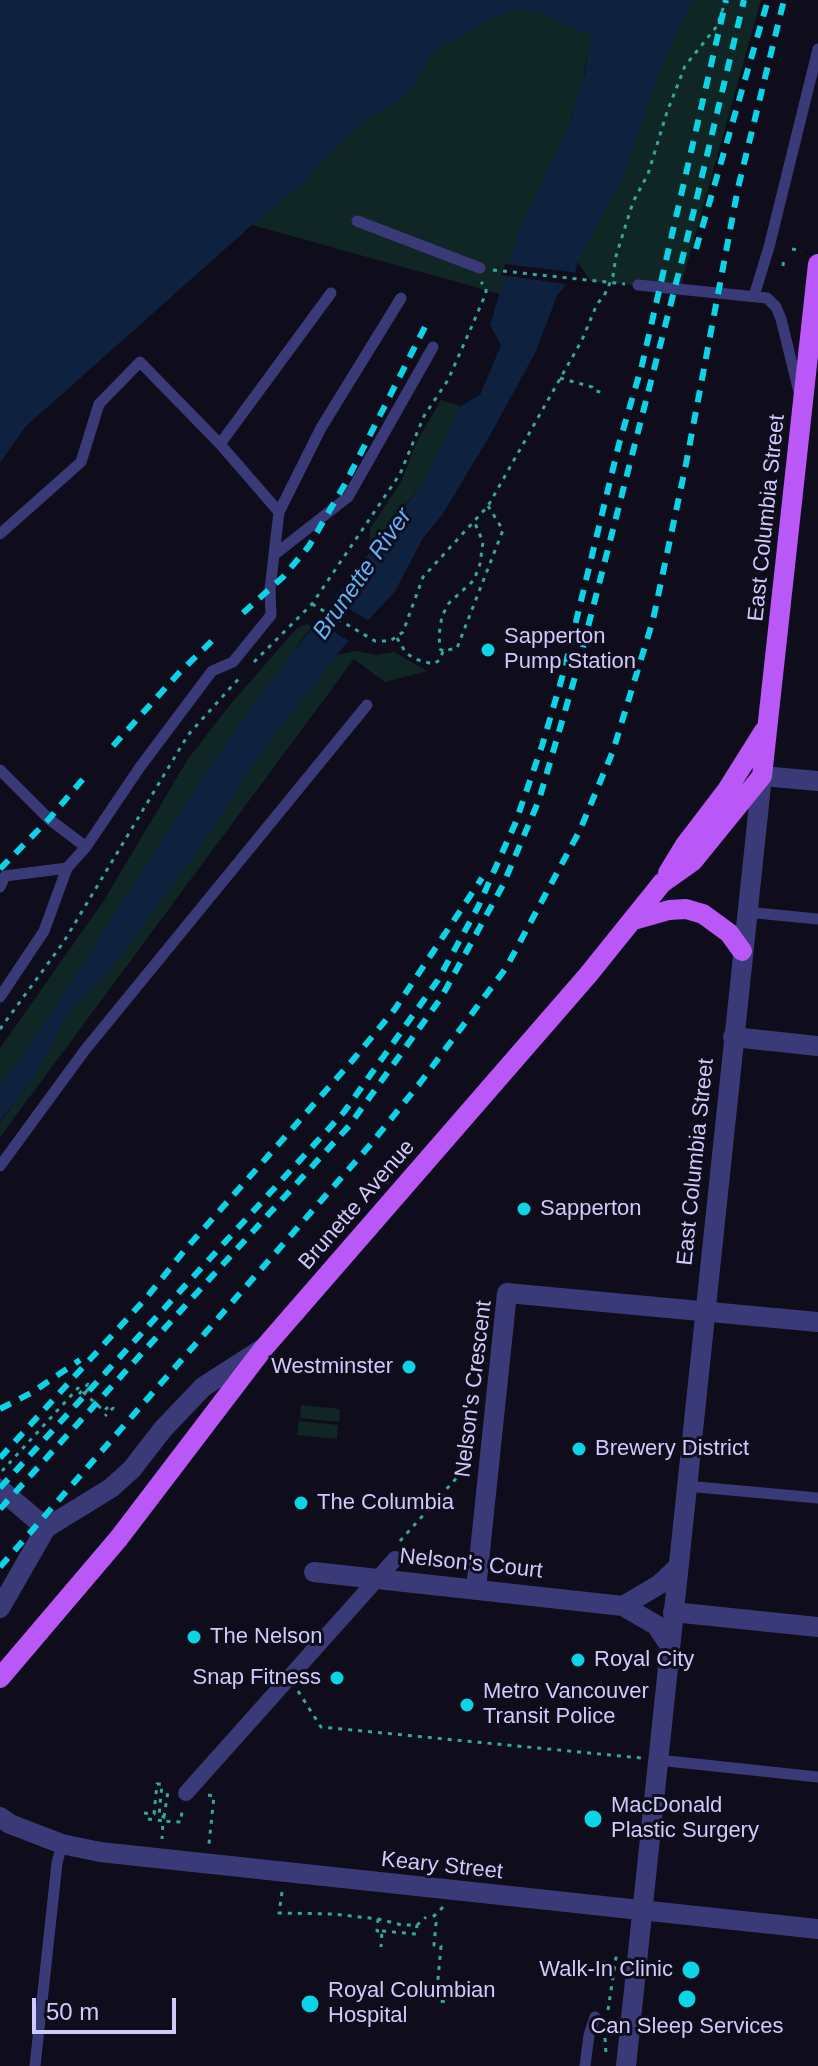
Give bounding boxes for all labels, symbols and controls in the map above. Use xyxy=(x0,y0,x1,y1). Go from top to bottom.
street label: East Columbia Street xyxy=(743,413,791,623)
water label: Brunette River xyxy=(307,503,419,645)
place label: Sapperton Pump Station xyxy=(504,624,636,676)
marker: Sapperton Pump Station xyxy=(479,641,497,659)
street label: East Columbia Street xyxy=(672,1057,720,1267)
street label: Brunette Avenue xyxy=(293,1135,421,1275)
place label: Sapperton xyxy=(540,1196,642,1222)
marker: Sapperton xyxy=(515,1200,533,1218)
street label: Nelson's Crescent xyxy=(450,1299,498,1479)
place label: Westminster xyxy=(271,1354,393,1380)
marker: Westminster xyxy=(400,1358,418,1376)
place label: Brewery District xyxy=(595,1436,749,1462)
marker: Brewery District xyxy=(570,1440,588,1458)
place label: The Columbia xyxy=(317,1490,454,1516)
marker: The Columbia xyxy=(292,1494,310,1512)
street label: Nelson's Court xyxy=(398,1543,544,1585)
place label: The Nelson xyxy=(210,1624,323,1650)
marker: The Nelson xyxy=(185,1628,203,1646)
place label: Royal City xyxy=(594,1647,694,1673)
marker: Royal City xyxy=(569,1651,587,1669)
place label: Snap Fitness xyxy=(193,1665,321,1691)
marker: Snap Fitness xyxy=(328,1669,346,1687)
place label: Metro Vancouver Transit Police xyxy=(483,1679,649,1730)
marker: Metro Vancouver Transit Police xyxy=(458,1696,476,1714)
place label: MacDonald Plastic Surgery xyxy=(611,1793,759,1844)
marker: MacDonald Plastic Surgery xyxy=(582,1808,604,1830)
street label: Keary Street xyxy=(380,1846,504,1886)
place label: Walk-In Clinic xyxy=(539,1957,673,1983)
marker: Walk-In Clinic xyxy=(680,1959,702,1981)
place label: Royal Columbian Hospital xyxy=(328,1978,496,2030)
scale bar xyxy=(36,1982,180,2032)
marker: Can Sleep Services xyxy=(676,1988,698,2010)
marker: Royal Columbian Hospital xyxy=(299,1993,321,2015)
text: 50 m xyxy=(46,1998,99,2025)
place label: Can Sleep Services xyxy=(590,2014,784,2040)

